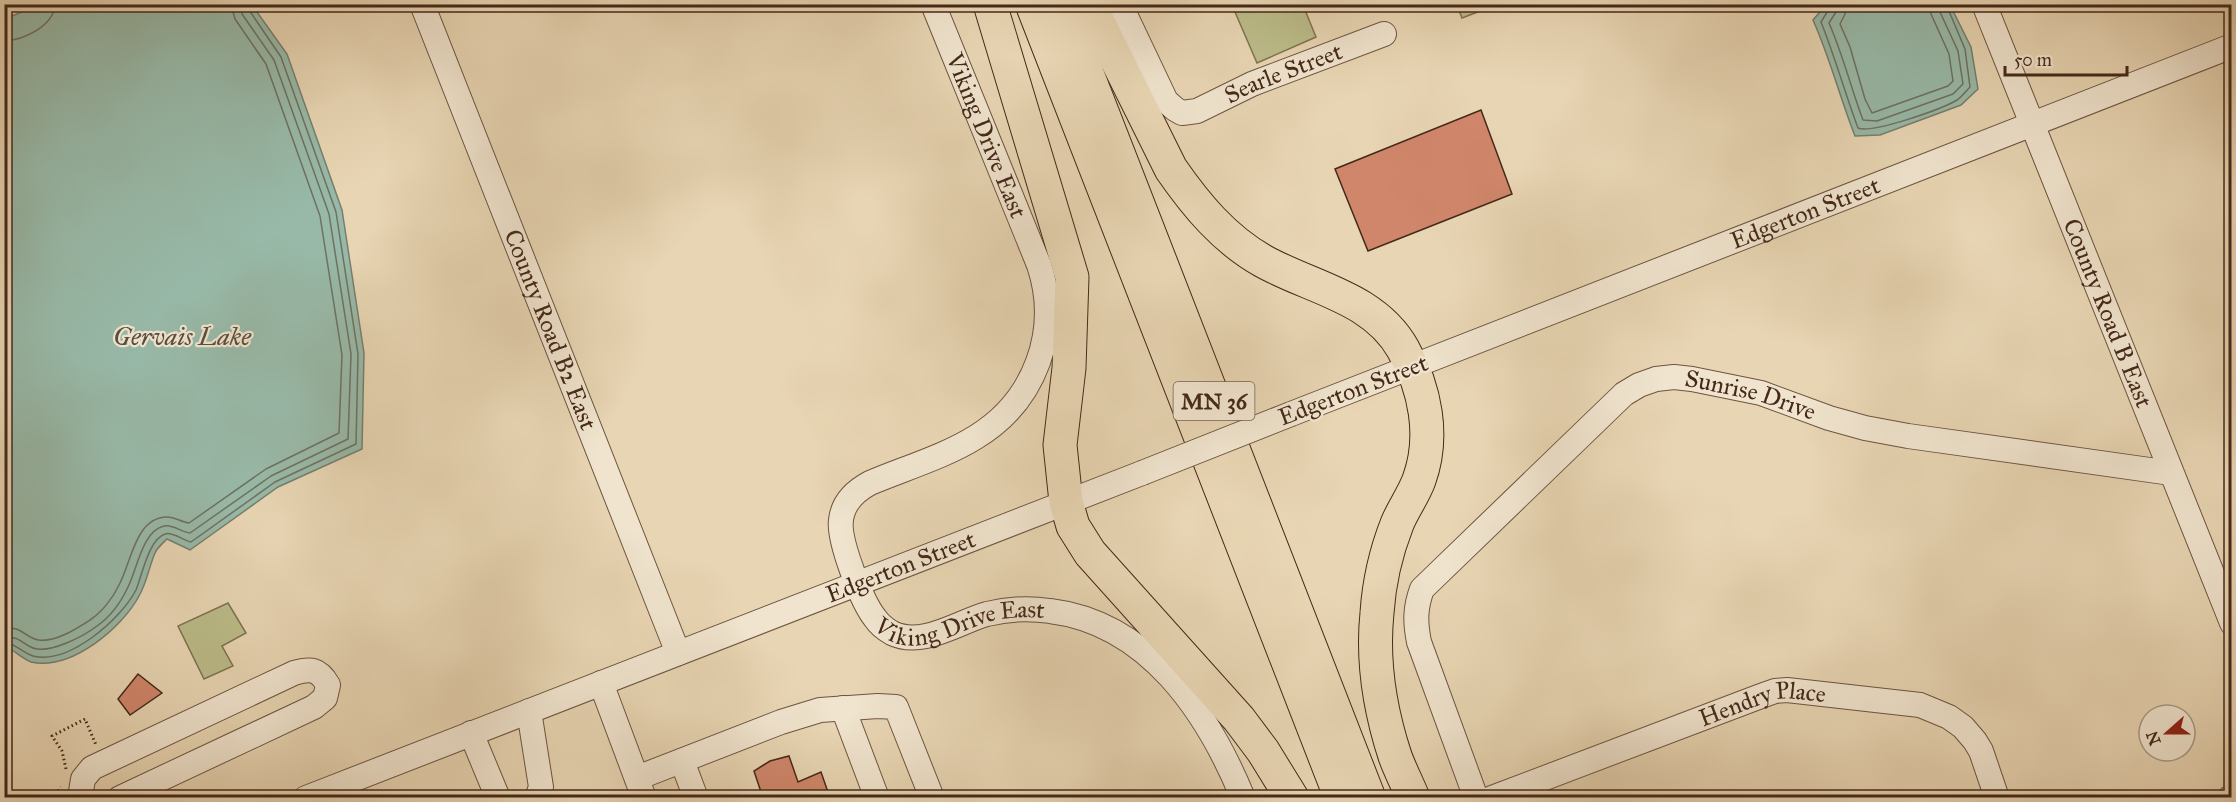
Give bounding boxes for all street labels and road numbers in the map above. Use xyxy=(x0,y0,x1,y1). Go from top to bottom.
street label: Searle Street xyxy=(1219,36,1347,110)
street label: Viking Drive East xyxy=(939,48,1034,223)
street label: Edgerton Street xyxy=(1726,170,1885,256)
street label: County Road B East xyxy=(2057,214,2159,413)
street label: County Road B2 East xyxy=(497,225,604,435)
street label: Edgerton Street xyxy=(1274,348,1433,432)
street label: Sunrise Drive xyxy=(1682,363,1820,427)
road number: MN 36 xyxy=(1174,382,1254,420)
street label: Edgerton Street xyxy=(822,524,980,609)
street label: Viking Drive East xyxy=(867,594,1046,653)
street label: Hendry Place xyxy=(1695,675,1828,733)

